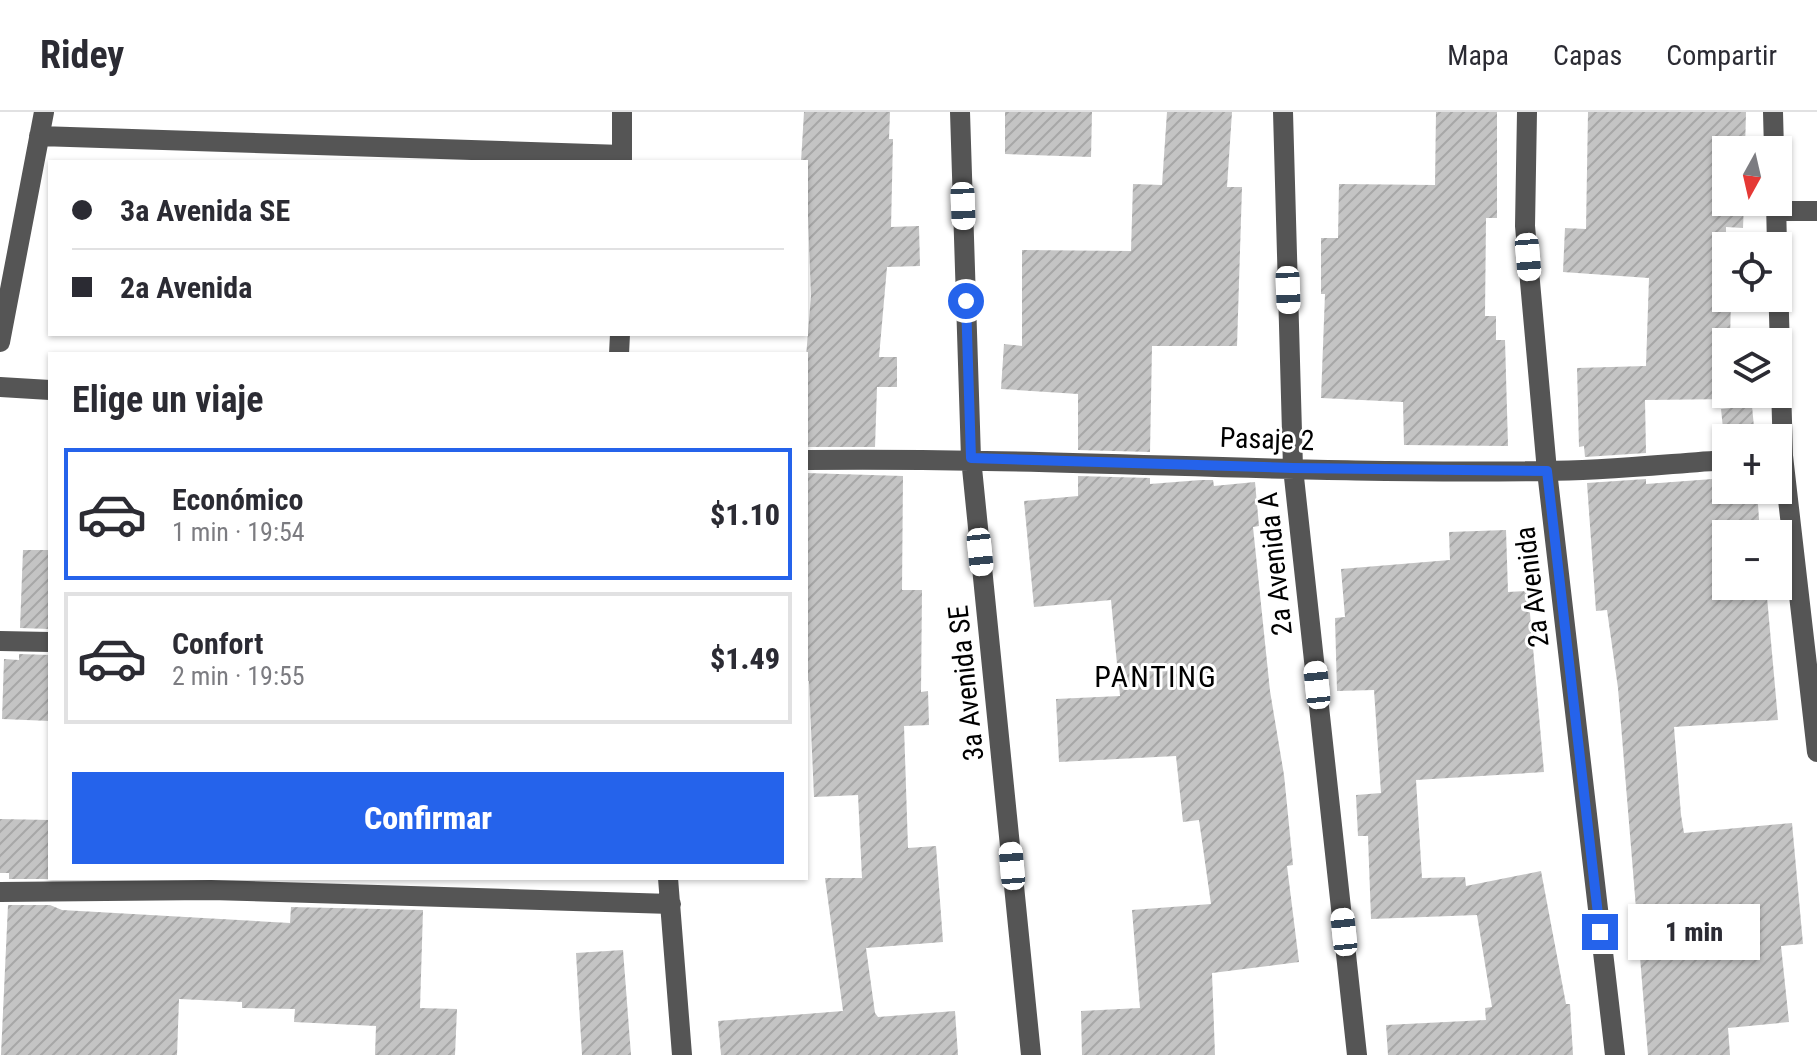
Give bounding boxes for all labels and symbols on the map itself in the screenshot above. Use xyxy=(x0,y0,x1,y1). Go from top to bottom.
north arrow xyxy=(1712,136,1792,216)
car xyxy=(950,182,976,230)
car xyxy=(1514,232,1542,282)
car xyxy=(1275,266,1301,314)
route start xyxy=(948,283,984,319)
street label: Pasaje 2 xyxy=(1219,421,1315,457)
street label: 2a Avenida A xyxy=(1251,491,1299,637)
street label: 2a Avenida xyxy=(1508,525,1556,649)
car xyxy=(966,527,994,577)
street label: 3a Avenida SE xyxy=(941,604,991,762)
district label: PANTING xyxy=(1094,659,1218,694)
car xyxy=(1303,660,1331,710)
car xyxy=(998,841,1026,891)
callout: 1 min xyxy=(1628,904,1760,960)
car xyxy=(1330,907,1358,957)
route end xyxy=(1582,914,1618,950)

